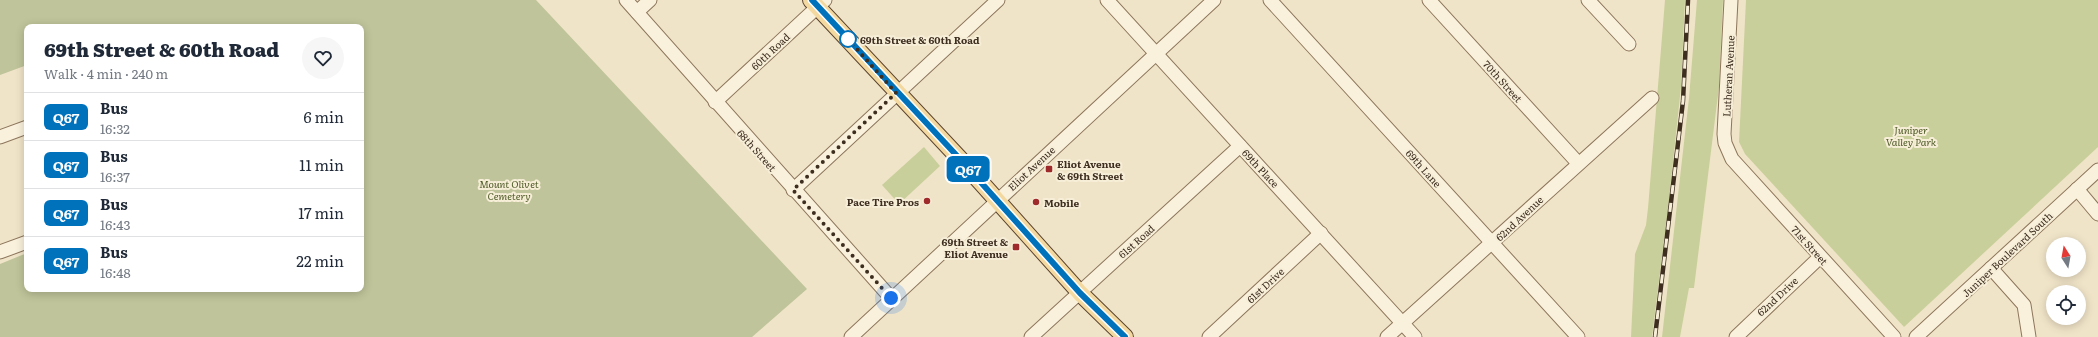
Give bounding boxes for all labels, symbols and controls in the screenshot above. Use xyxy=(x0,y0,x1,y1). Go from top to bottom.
street label: 60th Road xyxy=(747,29,793,73)
marker: 69th Street & 60th Road xyxy=(839,30,857,48)
place label: 69th Street & 60th Road xyxy=(860,32,980,47)
text: 69th Street & 60th Road xyxy=(44,35,279,63)
street label: Lutheran Avenue xyxy=(1718,35,1738,117)
button: heart xyxy=(302,37,344,79)
street label: 70th Street xyxy=(1480,57,1526,105)
text: Walk · 4 min · 240 m xyxy=(44,64,168,83)
text: Bus xyxy=(100,96,128,119)
text: 6 min xyxy=(303,105,344,128)
text: Q67 xyxy=(53,107,79,127)
text: 16:32 xyxy=(100,119,130,138)
park label: Juniper Valley Park xyxy=(1886,122,1937,149)
street label: 68th Street xyxy=(734,126,780,174)
street label: Eliot Avenue xyxy=(1004,142,1058,194)
text: Bus xyxy=(100,144,128,167)
street label: 69th Place xyxy=(1239,145,1283,191)
street label: 69th Lane xyxy=(1403,146,1445,190)
text: 11 min xyxy=(299,153,344,176)
text: Q67 xyxy=(53,155,79,175)
line badge: Q67 xyxy=(945,156,991,182)
place label: Eliot Avenue & 69th Street xyxy=(1057,156,1124,183)
text: Q67 xyxy=(955,159,981,179)
marker: Eliot Avenue & 69th Street xyxy=(1044,164,1054,174)
text: 16:37 xyxy=(100,167,130,186)
park label: Mount Olivet Cemetery xyxy=(479,176,539,203)
text: Bus xyxy=(100,192,128,215)
street label: 62nd Avenue xyxy=(1492,192,1546,244)
place label: Pace Tire Pros xyxy=(847,194,919,209)
place label: Mobile xyxy=(1044,195,1080,210)
marker: Pace Tire Pros xyxy=(922,196,932,206)
marker: Mobile xyxy=(1031,197,1041,207)
text: 17 min xyxy=(298,201,344,224)
text: Q67 xyxy=(53,203,79,223)
street label: Juniper Boulevard South xyxy=(1958,208,2056,300)
text: 16:43 xyxy=(100,215,131,234)
street label: 61st Road xyxy=(1115,221,1157,261)
street label: 71st Street xyxy=(1788,222,1832,268)
place label: 69th Street & Eliot Avenue xyxy=(942,234,1009,261)
north arrow xyxy=(2046,237,2086,277)
map controls xyxy=(2046,237,2086,325)
text: Bus xyxy=(100,240,128,263)
marker: 69th Street & Eliot Avenue xyxy=(1011,242,1021,252)
text: 22 min xyxy=(296,249,344,272)
text: Q67 xyxy=(53,251,79,271)
text: 16:48 xyxy=(100,263,131,282)
street label: 61st Drive xyxy=(1243,264,1287,306)
street label: 62nd Drive xyxy=(1753,273,1801,319)
button: locate xyxy=(2046,285,2086,325)
your location xyxy=(881,288,901,308)

